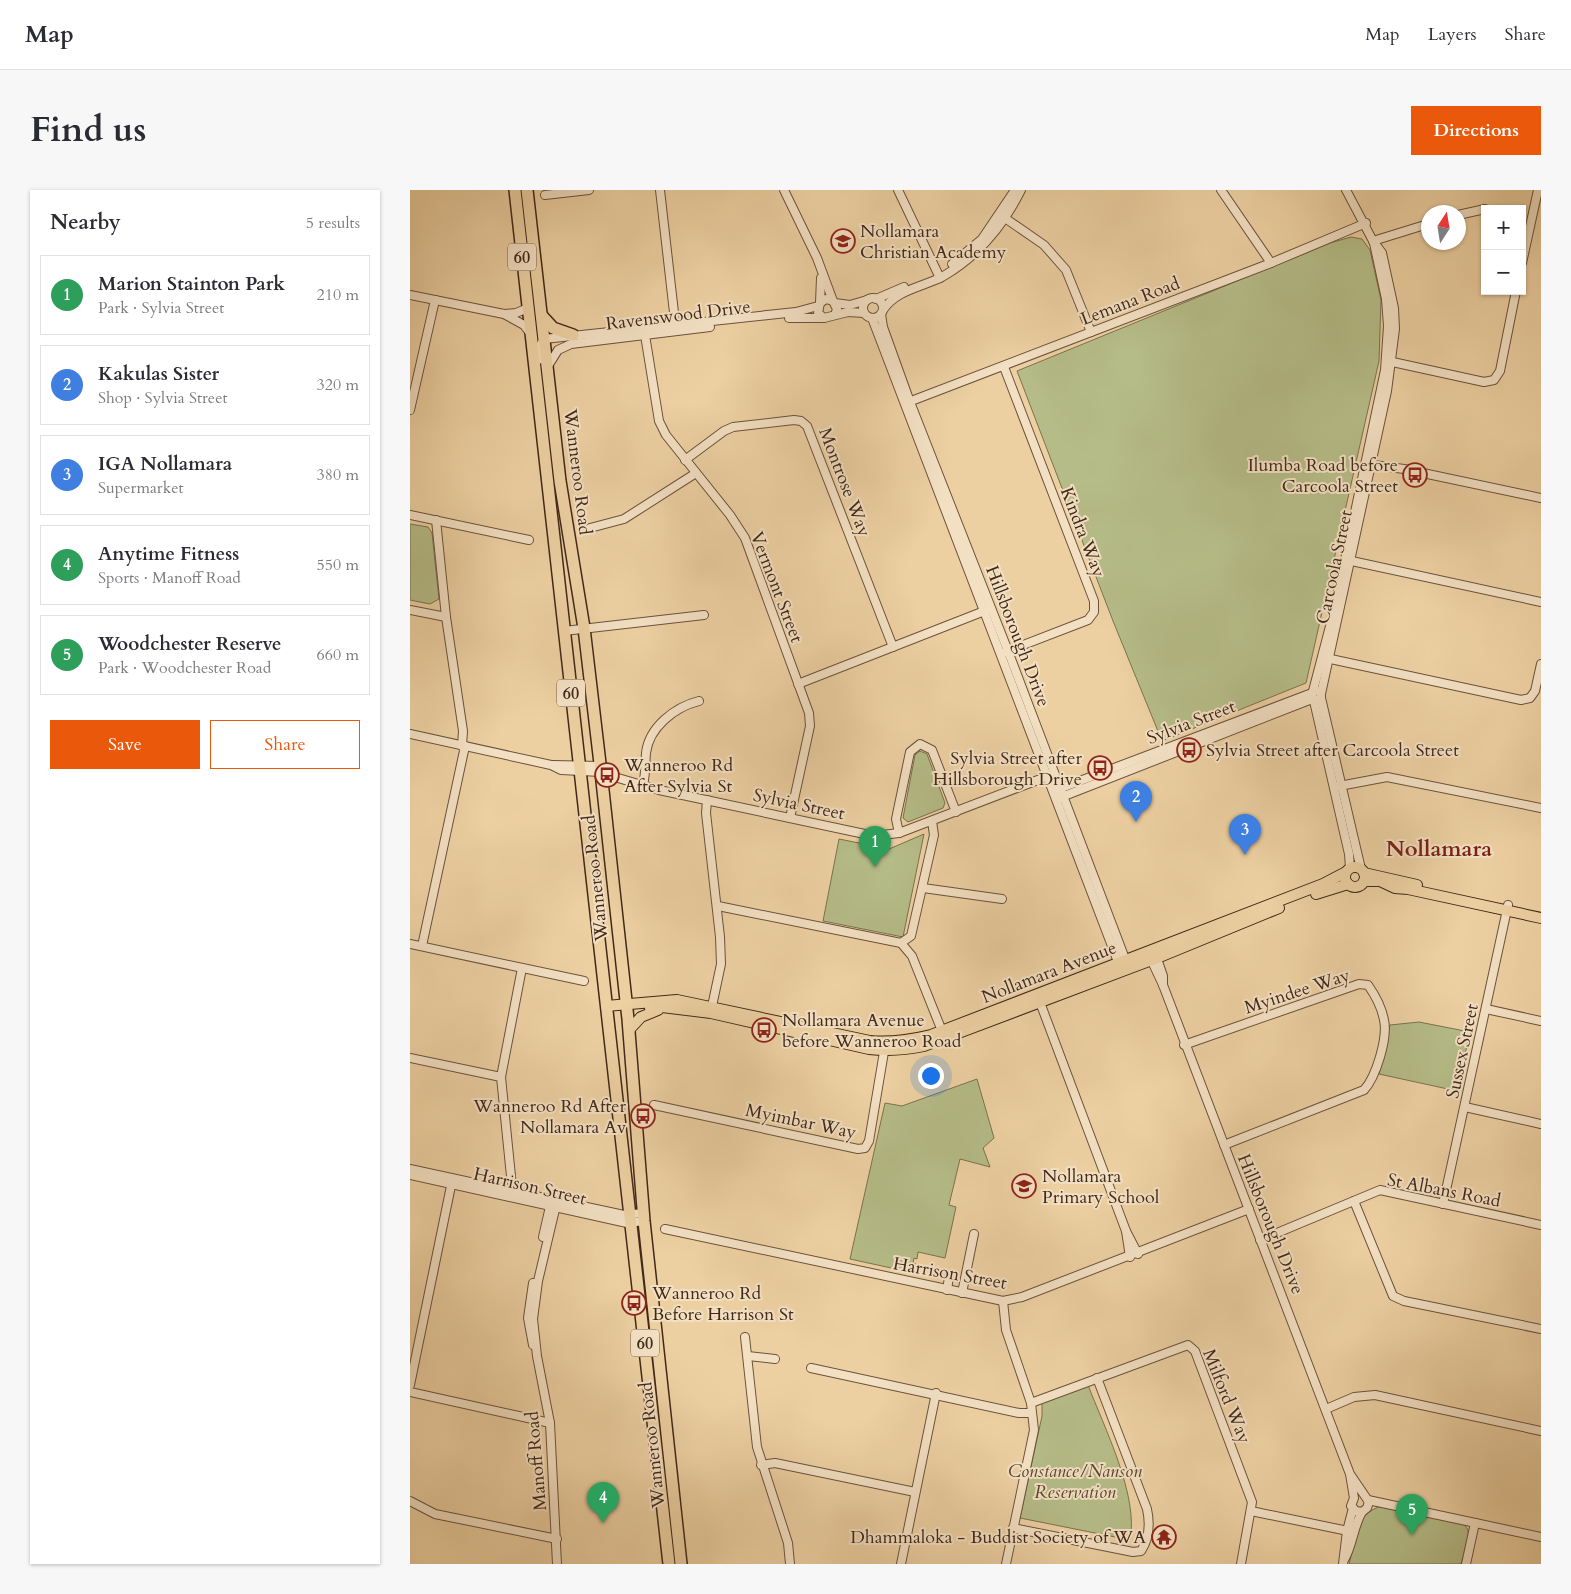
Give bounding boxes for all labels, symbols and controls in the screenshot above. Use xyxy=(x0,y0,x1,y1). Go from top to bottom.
text: Map xyxy=(25,18,74,51)
text: Map xyxy=(1365,22,1400,47)
text: Layers xyxy=(1428,22,1477,47)
text: Share xyxy=(1505,22,1546,47)
text: Find us xyxy=(30,106,146,154)
button: Directions xyxy=(1411,106,1541,155)
north arrow xyxy=(1421,205,1466,250)
map controls xyxy=(1481,205,1526,295)
button: + xyxy=(1481,205,1526,250)
text: Nearby xyxy=(50,208,121,237)
text: 5 results xyxy=(306,212,360,234)
place label: Nollamara Christian Academy xyxy=(860,219,1007,265)
school or university icon: Nollamara Christian Academy xyxy=(830,228,856,254)
road number: 60 xyxy=(508,244,536,270)
button: − xyxy=(1481,250,1526,295)
text: Marion Stainton Park xyxy=(98,271,285,297)
street label: Lemana Road xyxy=(1077,271,1184,332)
text: 1 xyxy=(63,284,71,306)
text: 210 m xyxy=(317,284,359,306)
street label: Ravenswood Drive xyxy=(604,294,752,337)
text: Park · Sylvia Street xyxy=(98,297,224,319)
text: Kakulas Sister xyxy=(98,361,219,387)
text: 2 xyxy=(63,374,71,396)
text: 320 m xyxy=(317,374,359,396)
text: Shop · Sylvia Street xyxy=(98,387,227,409)
street label: Wanneroo Road xyxy=(557,407,598,537)
street label: Montrose Way xyxy=(812,424,877,541)
text: IGA Nollamara xyxy=(98,451,232,477)
place label: Ilumba Road before Carcoola Street xyxy=(1248,453,1398,499)
bus stop icon: Ilumba Road before Carcoola Street xyxy=(1402,462,1428,488)
text: 3 xyxy=(63,464,71,486)
text: 380 m xyxy=(317,464,359,486)
text: Supermarket xyxy=(98,477,184,499)
street label: Kindra Way xyxy=(1054,484,1111,581)
street label: Carcoola Street xyxy=(1310,507,1359,627)
street label: Vermont Street xyxy=(744,528,809,647)
text: Anytime Fitness xyxy=(98,541,239,567)
text: 4 xyxy=(63,554,71,576)
text: 550 m xyxy=(317,554,359,576)
street label: Hillsborough Drive xyxy=(979,562,1056,710)
text: Sports · Manoff Road xyxy=(98,567,241,589)
text: Woodchester Reserve xyxy=(98,631,281,657)
text: 5 xyxy=(63,644,71,666)
text: 660 m xyxy=(317,644,359,666)
text: Park · Woodchester Road xyxy=(98,657,271,679)
road number: 60 xyxy=(557,679,585,706)
street label: Sylvia Street xyxy=(1143,694,1239,751)
button: Save xyxy=(50,720,200,769)
button: Share xyxy=(210,720,360,769)
bus stop icon: Sylvia Street after Carcoola Street xyxy=(1176,737,1202,763)
place label: Sylvia Street after Carcoola Street xyxy=(1206,738,1459,763)
place label: Sylvia Street after Hillsborough Drive xyxy=(933,746,1082,792)
place label: Wanneroo Rd After Sylvia St xyxy=(623,753,734,799)
bus stop icon: Sylvia Street after Hillsborough Drive xyxy=(1087,755,1113,781)
bus stop icon: Wanneroo Rd After Sylvia St xyxy=(594,762,620,788)
pin: 2 xyxy=(1120,781,1152,822)
street label: Sylvia Street xyxy=(751,783,847,826)
street label: Wanneroo Road xyxy=(576,813,615,943)
pin: 3 xyxy=(1229,814,1261,855)
pin: 1 xyxy=(859,826,891,867)
district label: Nollamara xyxy=(1386,834,1492,864)
street label: Nollamara Avenue xyxy=(978,935,1120,1010)
street label: Myindee Way xyxy=(1241,962,1354,1020)
street label: Sussex Street xyxy=(1440,1001,1485,1101)
place label: Nollamara Avenue before Wanneroo Road xyxy=(782,1008,962,1054)
bus stop icon: Nollamara Avenue before Wanneroo Road xyxy=(751,1017,777,1043)
your location xyxy=(918,1063,944,1089)
place label: Wanneroo Rd After Nollamara Av xyxy=(472,1094,627,1140)
street label: Myimbar Way xyxy=(743,1098,859,1146)
bus stop icon: Wanneroo Rd After Nollamara Av xyxy=(630,1103,656,1129)
street label: Hillsborough Drive xyxy=(1231,1150,1310,1298)
street label: Harrison Street xyxy=(471,1161,589,1212)
place label: Nollamara Primary School xyxy=(1042,1164,1160,1210)
street label: St Albans Road xyxy=(1385,1167,1503,1214)
school or university icon: Nollamara Primary School xyxy=(1011,1173,1037,1199)
street label: Harrison Street xyxy=(891,1251,1009,1296)
place label: Wanneroo Rd Before Harrison St xyxy=(651,1281,794,1327)
bus stop icon: Wanneroo Rd Before Harrison St xyxy=(621,1290,647,1316)
road number: 60 xyxy=(631,1330,659,1356)
street label: Milford Way xyxy=(1196,1345,1257,1448)
street label: Wanneroo Road xyxy=(633,1380,672,1510)
street label: Manoff Road xyxy=(520,1410,553,1512)
park label: Constance/Nanson Reservation xyxy=(1008,1459,1142,1505)
pin: 4 xyxy=(587,1482,619,1523)
pin: 5 xyxy=(1396,1494,1428,1535)
temple icon: Dhammaloka - Buddist Society of WA xyxy=(1151,1524,1177,1550)
place label: Dhammaloka - Buddist Society of WA xyxy=(850,1525,1146,1550)

